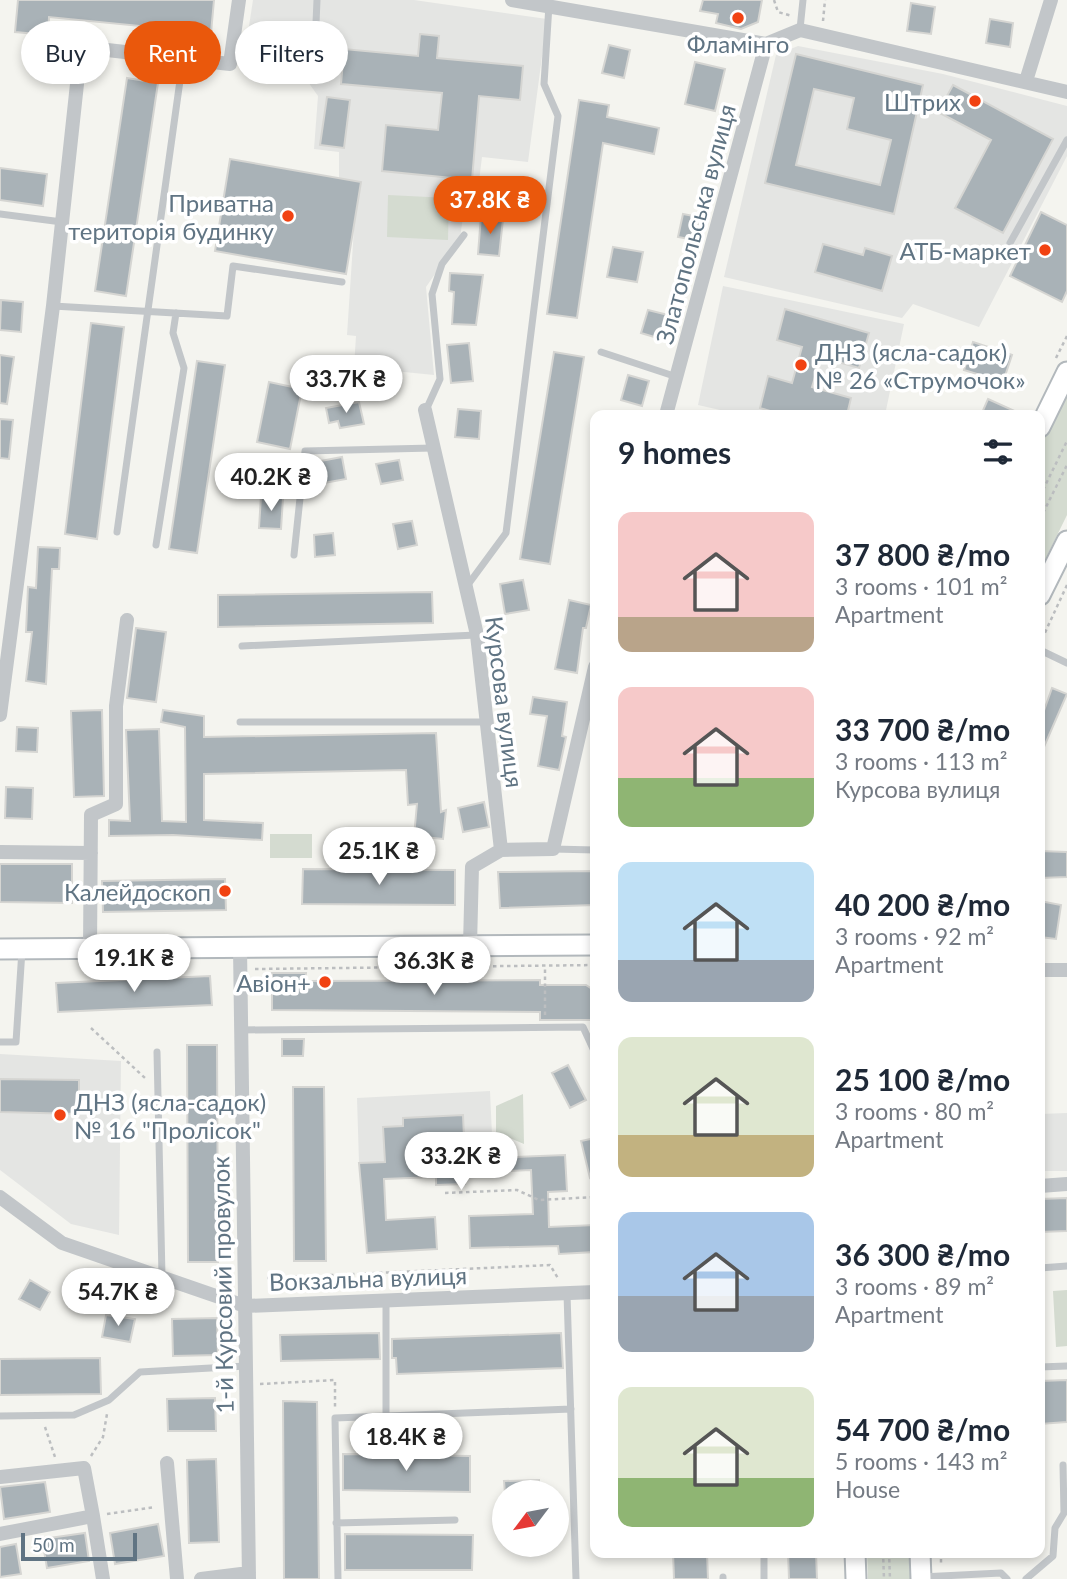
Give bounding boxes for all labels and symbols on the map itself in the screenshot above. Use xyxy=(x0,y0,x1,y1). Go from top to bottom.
marker: Фламінго xyxy=(730,10,746,26)
place label: Фламінго xyxy=(687,29,789,58)
place label: Штрих xyxy=(884,87,961,116)
marker: Штрих xyxy=(967,93,983,109)
street label: Златопольська вулиця xyxy=(649,101,741,347)
pin: 37.8K ₴ xyxy=(425,176,555,236)
place label: Приватна територія будинку xyxy=(68,188,275,245)
marker: Приватна територія будинку xyxy=(280,208,296,224)
place label: АТБ-маркет xyxy=(900,236,1031,265)
marker: АТБ-маркет xyxy=(1037,242,1053,258)
place label: ДНЗ (ясла-садок) № 26 «Струмочок» xyxy=(815,337,1026,394)
pin: 33.7K ₴ xyxy=(281,356,411,415)
marker: ДНЗ (ясла-садок) № 26 «Струмочок» xyxy=(793,357,809,373)
pin: 40.2K ₴ xyxy=(206,454,336,513)
street label: Курсова вулиця xyxy=(480,615,530,789)
pin: 25.1K ₴ xyxy=(314,828,444,887)
place label: Калейдоскоп xyxy=(64,877,211,906)
marker: Калейдоскоп xyxy=(217,883,233,899)
pin: 19.1K ₴ xyxy=(69,934,199,994)
pin: 36.3K ₴ xyxy=(369,937,499,997)
place label: Авіон+ xyxy=(236,968,311,997)
marker: Авіон+ xyxy=(317,974,333,990)
place label: ДНЗ (ясла-садок) № 16 "Пролісок" xyxy=(74,1087,266,1144)
marker: ДНЗ (ясла-садок) № 16 "Пролісок" xyxy=(52,1107,68,1123)
pin: 33.2K ₴ xyxy=(396,1132,526,1192)
street label: 1-й Курсовий провулок xyxy=(205,1155,239,1414)
street label: Вокзальна вулиця xyxy=(268,1260,468,1296)
pin: 54.7K ₴ xyxy=(53,1268,183,1328)
pin: 18.4K ₴ xyxy=(341,1414,471,1473)
north arrow xyxy=(492,1480,569,1558)
scale bar xyxy=(21,1530,136,1562)

